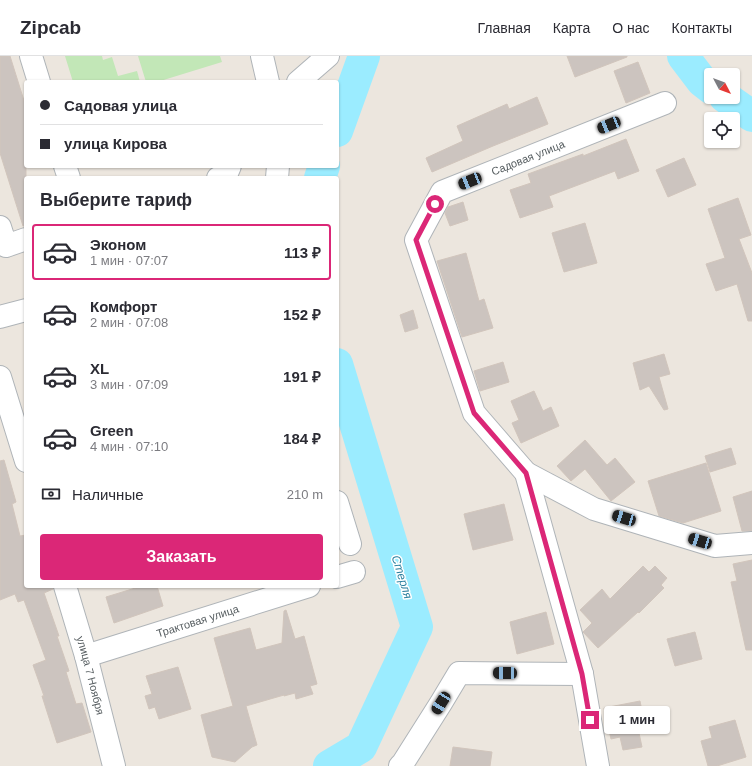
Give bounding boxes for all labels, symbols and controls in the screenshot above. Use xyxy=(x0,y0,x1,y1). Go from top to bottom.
text: Zipcab xyxy=(20,17,81,38)
text: Главная xyxy=(477,20,531,36)
text: Карта xyxy=(553,20,590,36)
text: О нас xyxy=(612,20,650,36)
text: Контакты xyxy=(672,20,732,36)
north arrow xyxy=(704,68,740,104)
map controls xyxy=(704,68,740,148)
text: Садовая улица xyxy=(64,97,177,114)
button: locate xyxy=(704,112,740,148)
car xyxy=(596,115,622,135)
text: улица Кирова xyxy=(64,135,167,152)
street label: Садовая улица xyxy=(490,137,567,178)
car xyxy=(457,171,483,191)
text: Выберите тариф xyxy=(40,190,192,210)
route start xyxy=(426,195,444,213)
icon: car xyxy=(42,234,78,270)
text: Эконом xyxy=(90,236,146,253)
text: 113 ₽ xyxy=(284,244,321,261)
text: 1 мин · 07:07 xyxy=(90,253,168,268)
icon: car xyxy=(42,296,78,332)
text: Комфорт xyxy=(90,298,157,315)
text: 152 ₽ xyxy=(283,306,321,323)
text: 2 мин · 07:08 xyxy=(90,315,168,330)
icon: car xyxy=(42,358,78,394)
text: XL xyxy=(90,360,109,377)
text: 191 ₽ xyxy=(283,368,321,385)
text: 3 мин · 07:09 xyxy=(90,377,168,392)
icon: car xyxy=(42,420,78,456)
text: Green xyxy=(90,422,133,439)
text: 184 ₽ xyxy=(283,430,321,447)
text: 4 мин · 07:10 xyxy=(90,439,168,454)
icon: cash xyxy=(40,483,62,505)
text: Наличные xyxy=(72,486,144,503)
text: 210 m xyxy=(287,487,323,502)
car xyxy=(611,509,637,527)
car xyxy=(687,532,713,550)
button: Заказать xyxy=(40,534,323,580)
water label: Стерля xyxy=(389,553,415,601)
street label: Трактовая улица xyxy=(155,602,241,639)
street label: улица 7 Ноября xyxy=(74,635,107,716)
car xyxy=(493,667,517,679)
car xyxy=(430,690,452,716)
callout: 1 мин xyxy=(604,706,670,734)
route end xyxy=(581,711,599,729)
text: 1 мин xyxy=(619,712,655,727)

